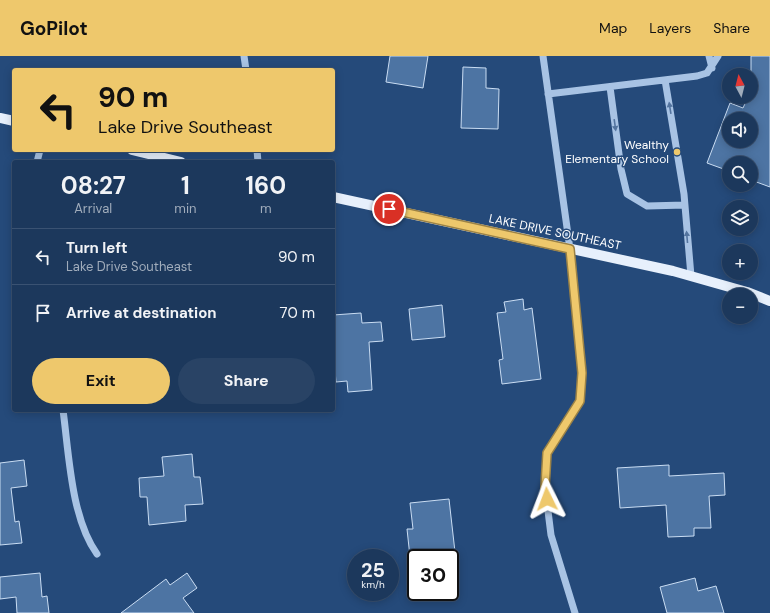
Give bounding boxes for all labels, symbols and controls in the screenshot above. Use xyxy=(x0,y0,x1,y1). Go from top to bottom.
text: GoPilot xyxy=(20,16,88,41)
text: Map xyxy=(599,19,627,37)
text: Layers xyxy=(649,19,691,37)
text: Share xyxy=(713,19,750,37)
north arrow xyxy=(722,68,758,104)
map controls xyxy=(722,68,758,324)
text: 90 m xyxy=(98,79,168,116)
icon: left xyxy=(32,84,84,136)
one-way arrow xyxy=(667,102,673,114)
button: sound xyxy=(722,112,758,148)
text: Lake Drive Southeast xyxy=(98,115,273,139)
one-way arrow xyxy=(612,119,618,132)
place label: Wealthy Elementary School xyxy=(565,137,669,167)
marker: Wealthy Elementary School xyxy=(672,147,682,157)
button: search xyxy=(722,156,758,192)
text: 08:27 xyxy=(61,170,126,201)
text: 1 xyxy=(181,170,190,201)
text: 160 xyxy=(245,170,286,201)
pin xyxy=(372,192,406,226)
icon: arrive xyxy=(378,198,400,220)
text: Arrival xyxy=(74,200,112,217)
text: min xyxy=(174,200,197,217)
text: m xyxy=(260,200,272,217)
button: layers xyxy=(722,200,758,236)
street label: LAKE DRIVE SOUTHEAST xyxy=(487,210,623,254)
one-way arrow xyxy=(684,231,691,243)
text: Turn left xyxy=(66,238,127,258)
button: + xyxy=(722,244,758,280)
icon: left xyxy=(32,246,54,268)
text: 90 m xyxy=(278,247,315,267)
text: Lake Drive Southeast xyxy=(66,258,192,275)
button: − xyxy=(722,288,758,324)
icon: arrive xyxy=(32,302,54,324)
text: Arrive at destination xyxy=(66,303,217,323)
text: 70 m xyxy=(280,303,315,323)
button: Exit xyxy=(32,358,170,404)
button: Share xyxy=(178,358,315,404)
position arrow xyxy=(526,478,568,520)
speed limit sign: 30 xyxy=(407,549,459,601)
text: 25 xyxy=(361,557,385,583)
text: km/h xyxy=(361,578,385,591)

